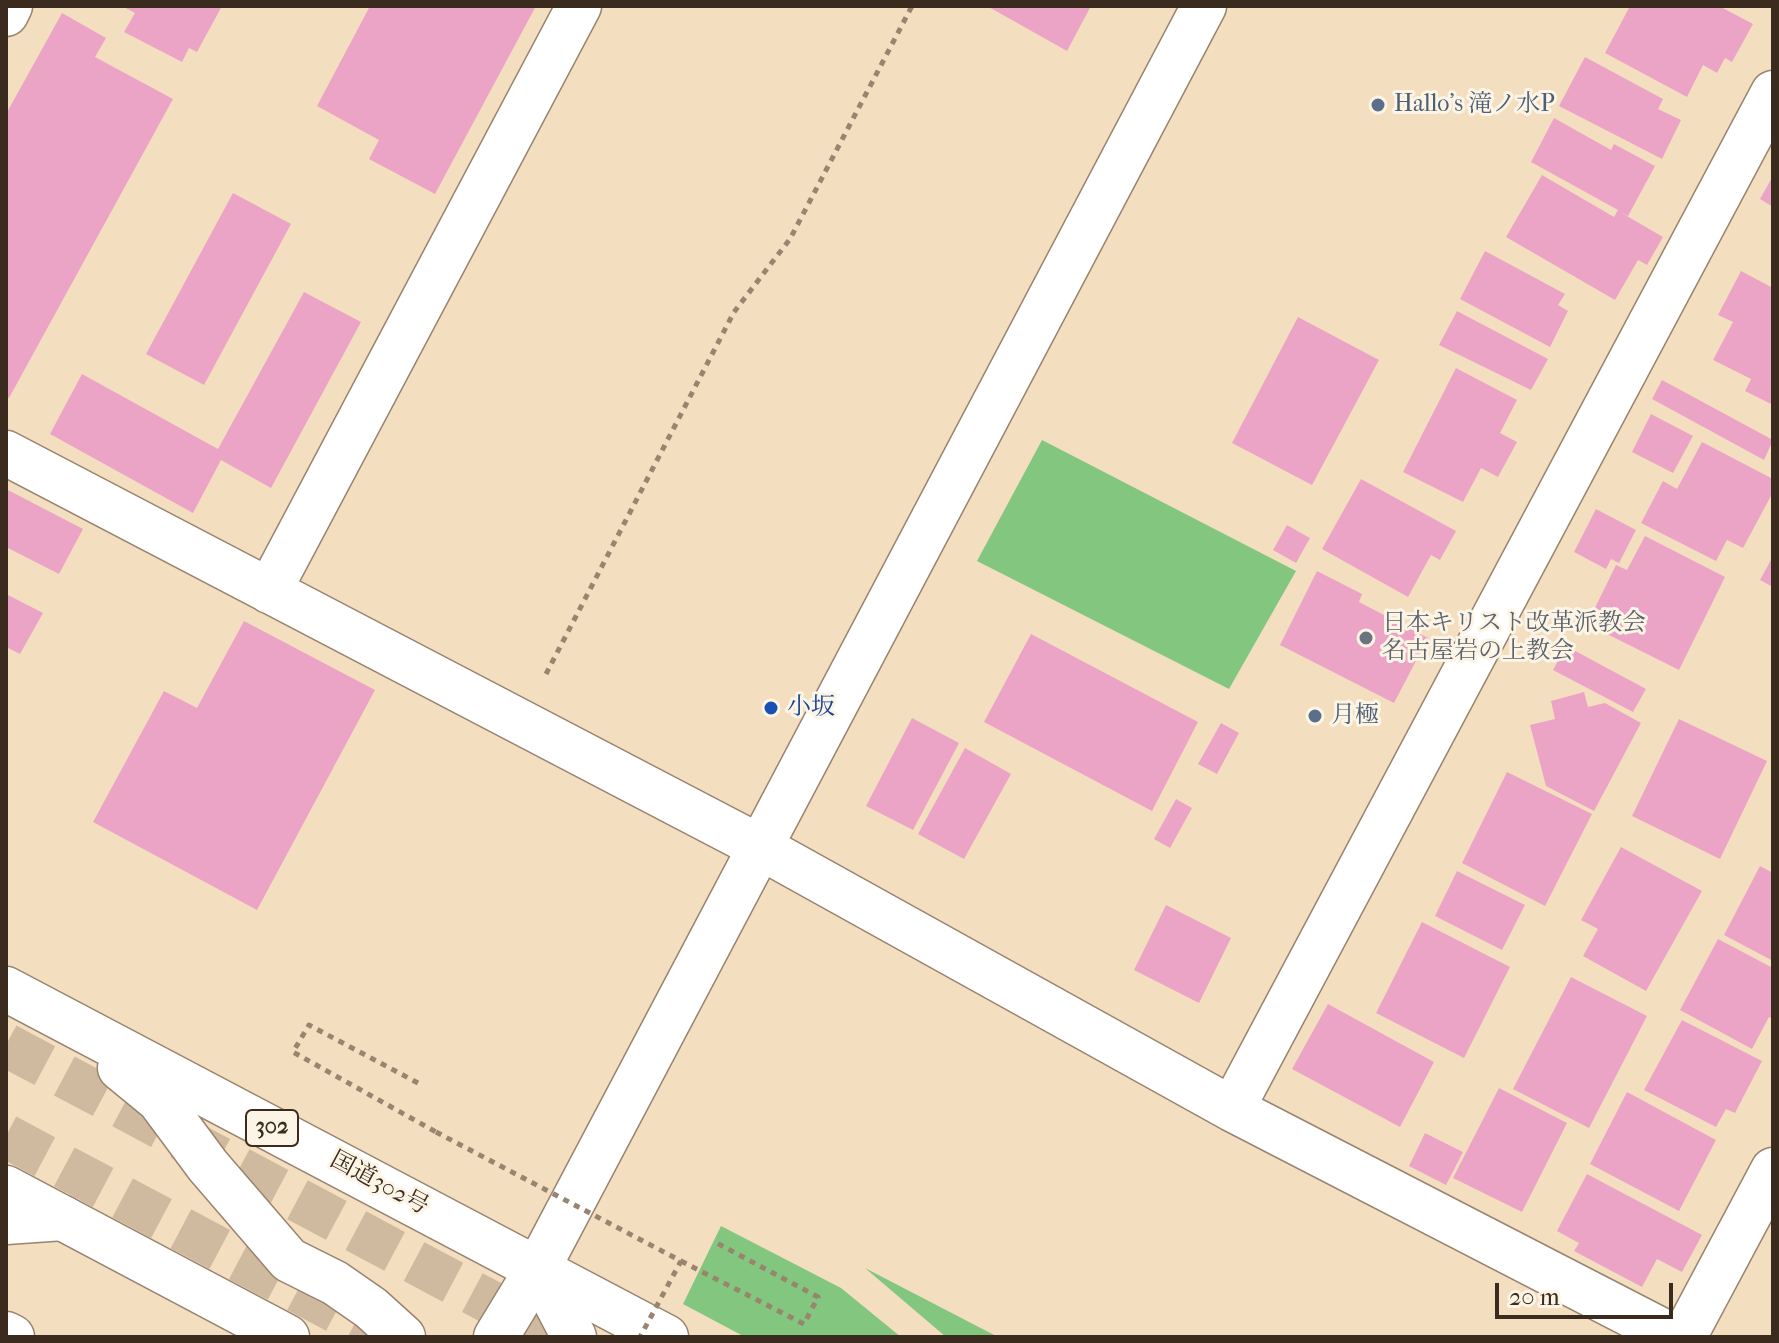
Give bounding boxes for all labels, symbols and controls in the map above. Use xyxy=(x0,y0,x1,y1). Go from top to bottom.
place label: Hallo's 滝ノ水P xyxy=(1394,91,1555,119)
marker: Hallo's 滝ノ水P xyxy=(1369,96,1387,114)
place label: 日本キリスト改革派教会 名古屋岩の上教会 xyxy=(1382,610,1646,666)
marker: 日本キリスト改革派教会 名古屋岩の上教会 xyxy=(1357,629,1375,647)
place label: 小坂 xyxy=(787,694,835,722)
marker: 小坂 xyxy=(762,699,780,717)
place label: 月極 xyxy=(1331,702,1379,730)
marker: 月極 xyxy=(1306,707,1324,725)
road number: 302 xyxy=(246,1110,298,1146)
street label: 国道302号 xyxy=(325,1146,433,1222)
scale bar xyxy=(1499,1267,1677,1317)
text: 20 m xyxy=(1509,1283,1560,1311)

